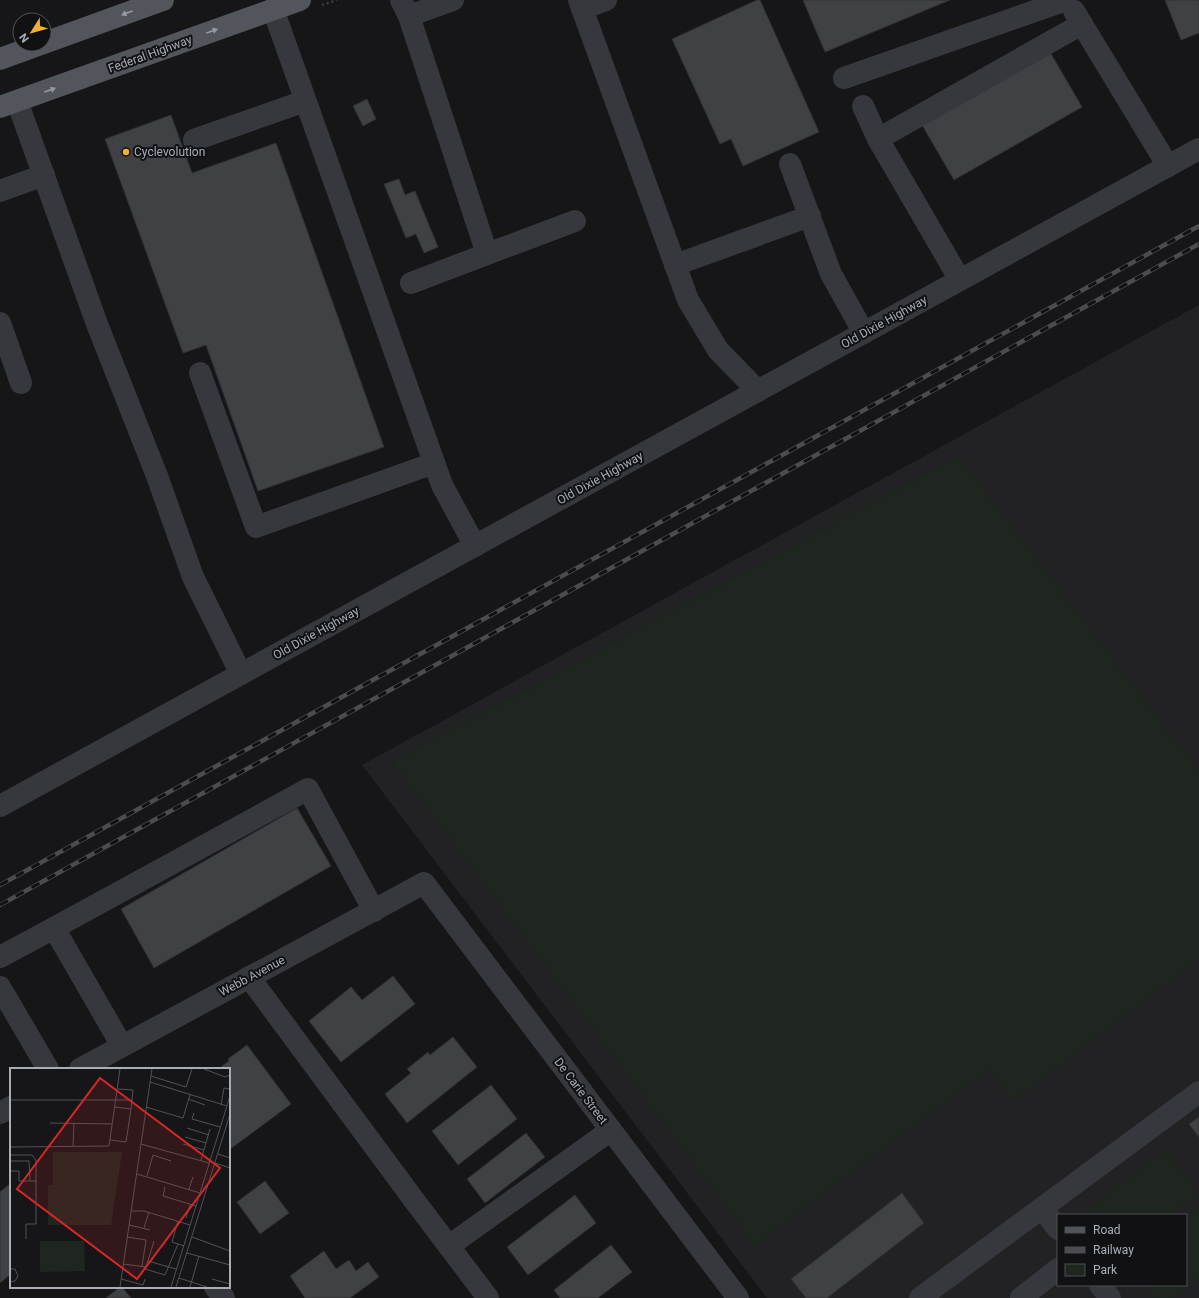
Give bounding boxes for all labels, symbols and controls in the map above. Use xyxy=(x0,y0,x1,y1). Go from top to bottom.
one-way arrow xyxy=(120,11,132,17)
north arrow xyxy=(12,12,52,52)
one-way arrow xyxy=(206,28,218,34)
text: N xyxy=(17,31,32,45)
street label: Federal Highway xyxy=(106,32,194,76)
one-way arrow xyxy=(44,86,56,92)
place label: Cyclevolution xyxy=(134,145,205,159)
marker: Cyclevolution xyxy=(121,147,131,157)
street label: Old Dixie Highway xyxy=(839,292,930,351)
street label: Old Dixie Highway xyxy=(555,448,646,507)
street label: Old Dixie Highway xyxy=(271,603,362,662)
street label: Webb Avenue xyxy=(217,953,287,999)
street label: De Carie Street xyxy=(551,1055,611,1127)
inset map xyxy=(10,1068,230,1288)
legend xyxy=(1057,1214,1187,1286)
text: Road xyxy=(1093,1223,1121,1237)
text: Railway xyxy=(1093,1243,1134,1257)
text: Park xyxy=(1093,1263,1118,1277)

